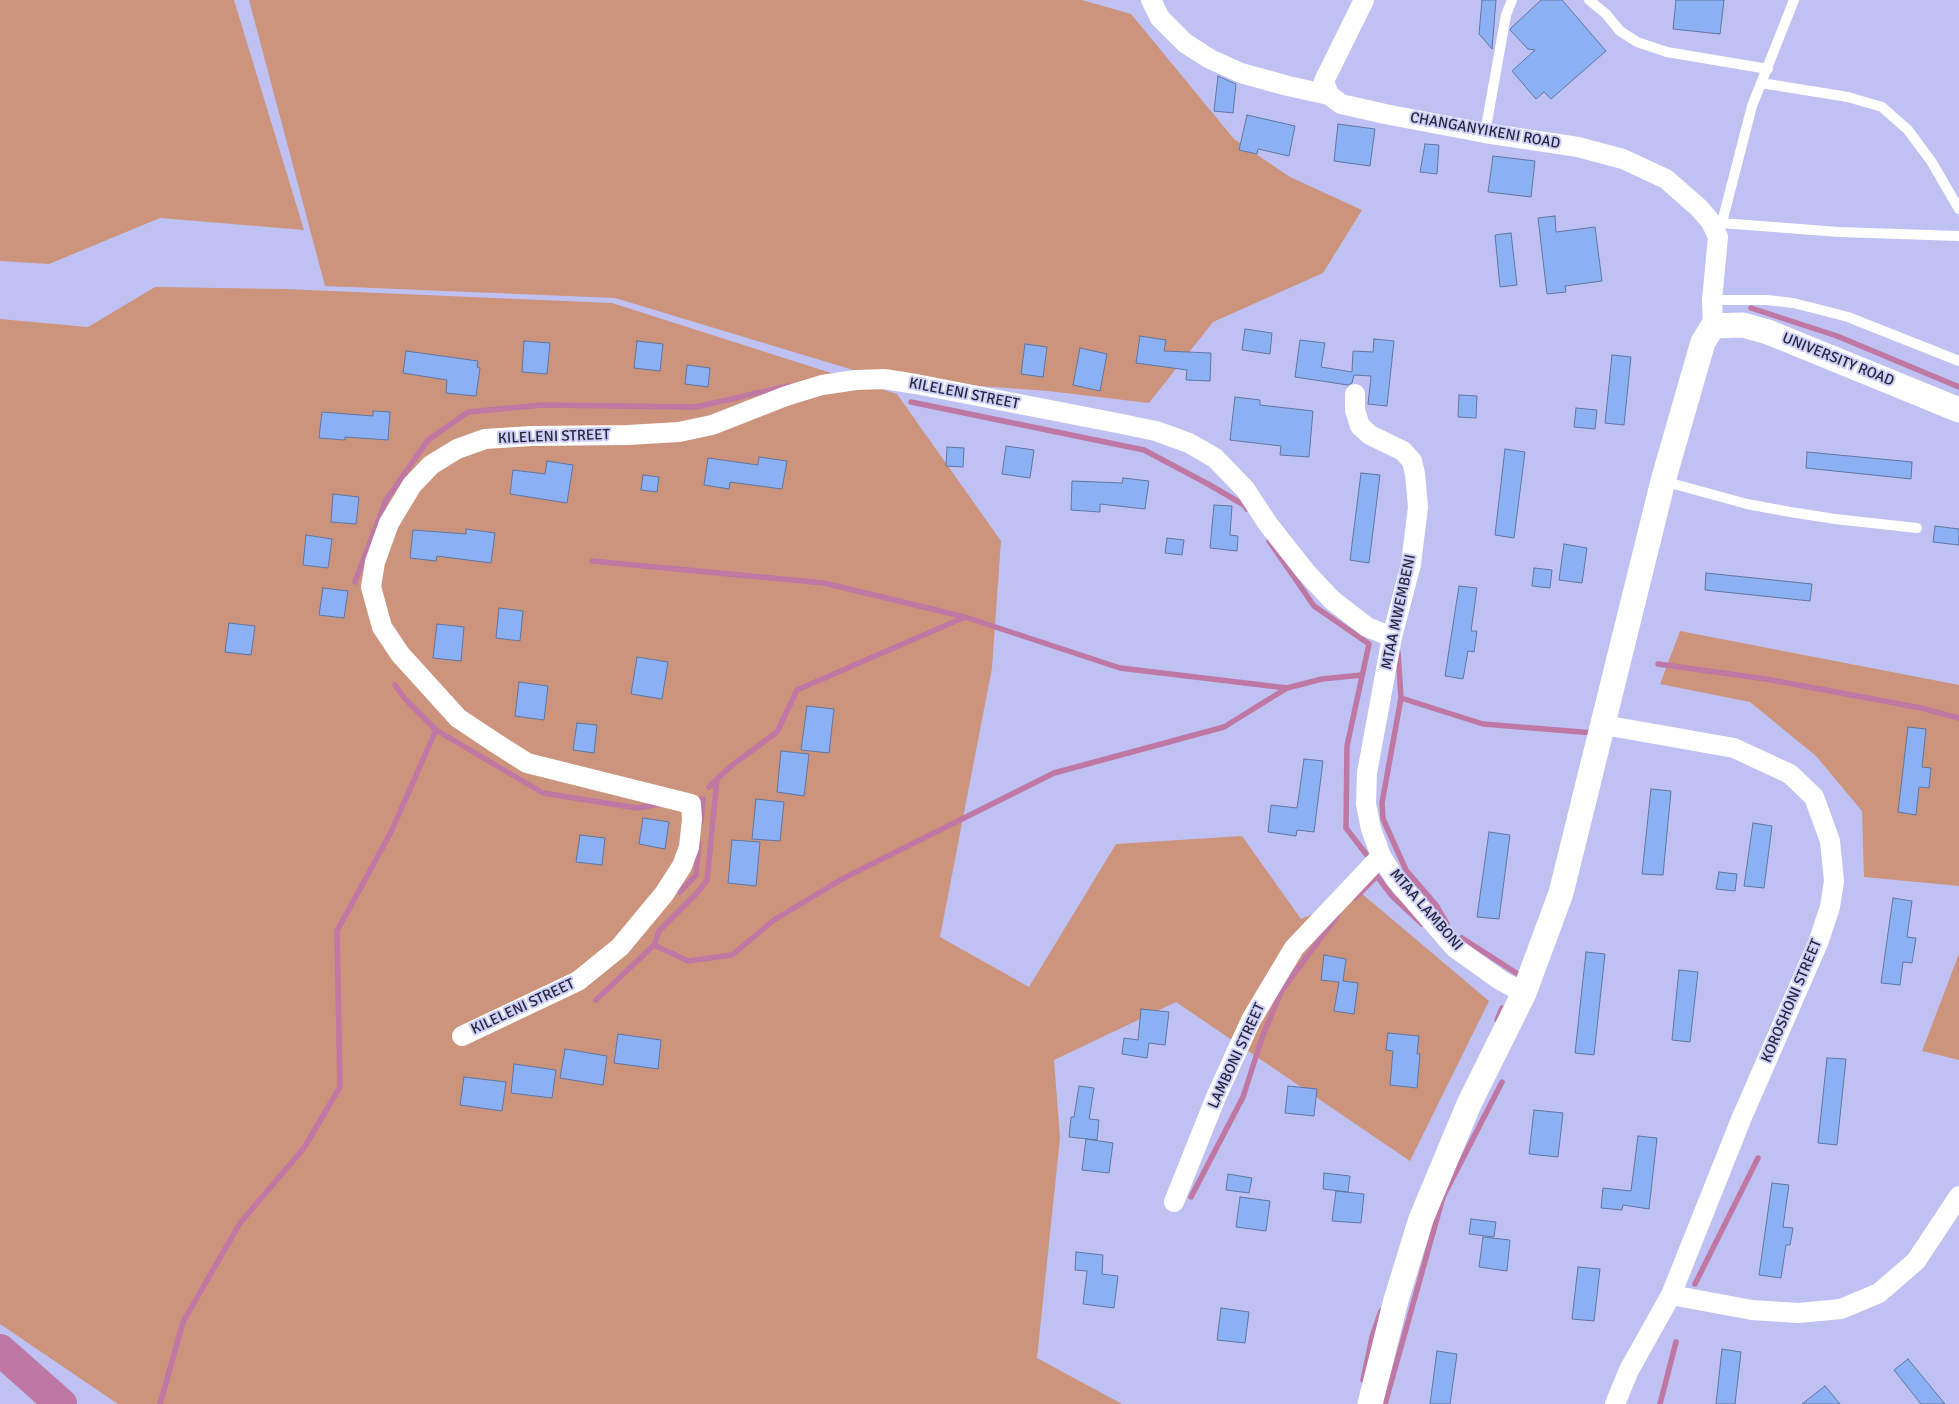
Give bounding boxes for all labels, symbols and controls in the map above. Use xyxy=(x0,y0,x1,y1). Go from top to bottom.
street label: CHANGANYIKENI ROAD xyxy=(1409,109,1561,153)
street label: UNIVERSITY ROAD xyxy=(1779,329,1897,391)
street label: KILELENI STREET xyxy=(907,374,1021,414)
street label: KILELENI STREET xyxy=(498,426,610,448)
street label: MTAA MWEMBENI xyxy=(1378,553,1420,671)
street label: MTAA LAMBONI xyxy=(1386,865,1466,955)
street label: KOROSHONI STREET xyxy=(1758,937,1826,1065)
street label: KILELENI STREET xyxy=(468,975,578,1039)
street label: LAMBONI STREET xyxy=(1205,1000,1269,1112)

